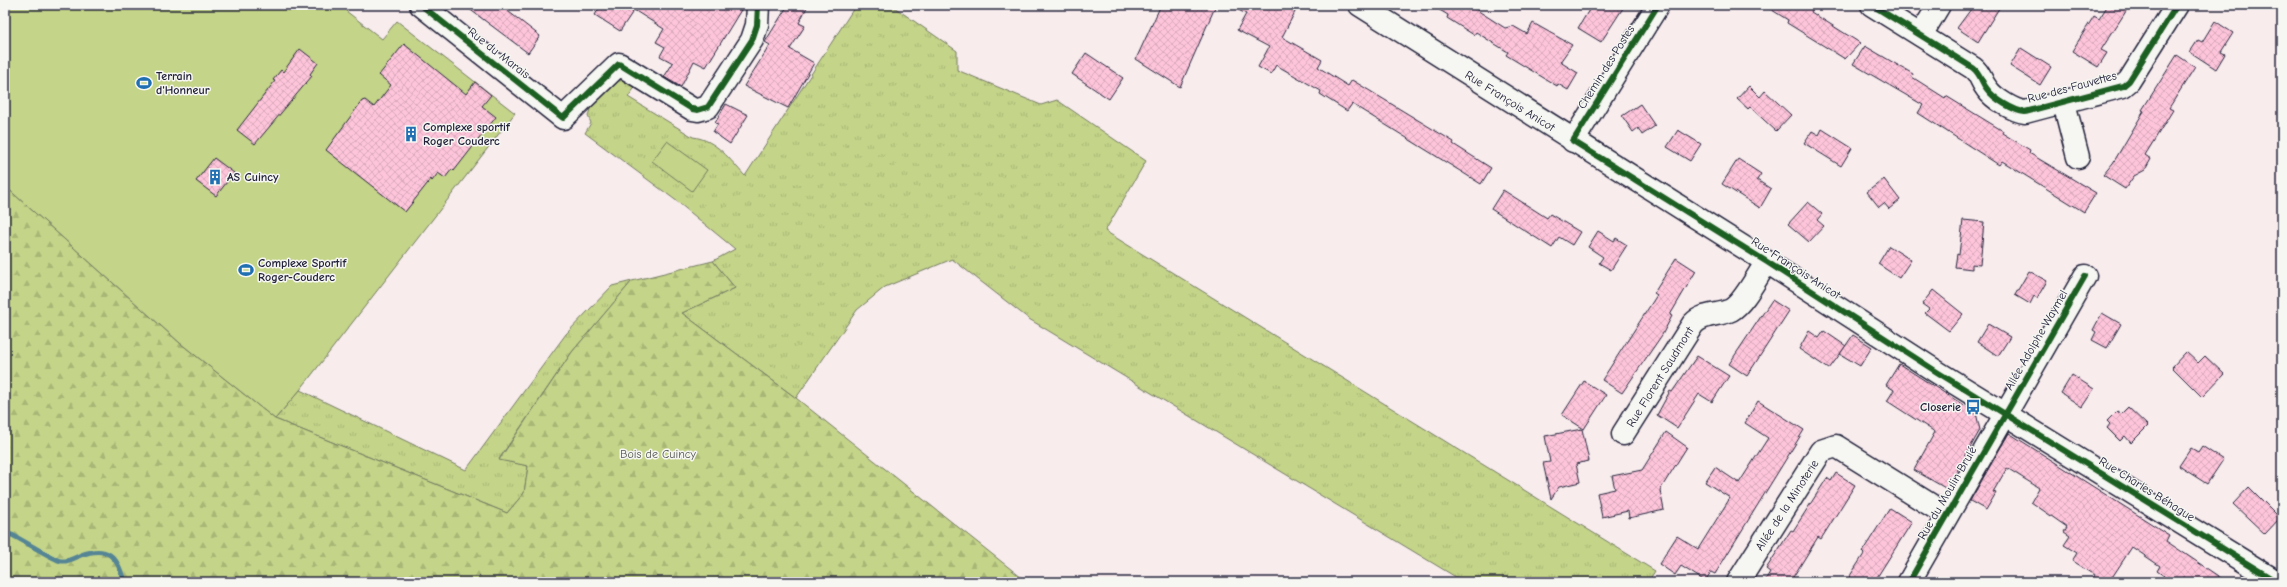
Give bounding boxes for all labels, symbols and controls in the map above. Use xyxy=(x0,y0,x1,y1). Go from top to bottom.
street label: Chemin des Postes xyxy=(1575,23,1637,111)
street label: Rue du Marais xyxy=(465,25,533,81)
street label: Rue François Anicot xyxy=(1463,68,1558,135)
street label: Rue des Fauvettes xyxy=(2026,68,2118,106)
place label: Terrain d'Honneur xyxy=(156,69,210,97)
sports icon: Terrain d'Honneur xyxy=(135,74,153,92)
place label: Complexe sportif Roger Couderc xyxy=(423,120,511,148)
building icon: Complexe sportif Roger Couderc xyxy=(402,125,420,143)
building icon: AS Cuincy xyxy=(206,168,224,186)
place label: AS Cuincy xyxy=(227,170,279,184)
street label: Rue François Anicot xyxy=(1749,234,1844,302)
place label: Complexe Sportif Roger-Couderc xyxy=(258,256,347,284)
sports icon: Complexe Sportif Roger-Couderc xyxy=(237,261,255,279)
street label: Allée Adolphe Waymel xyxy=(2002,288,2070,392)
street label: Rue Florent Saudmont xyxy=(1623,324,1697,430)
bus stop icon: Closerie xyxy=(1964,398,1982,416)
place label: Closerie xyxy=(1920,400,1961,414)
street label: Rue du Moulin Brulé xyxy=(1915,444,1979,542)
park label: Bois de Cuincy xyxy=(620,447,697,461)
street label: Rue Charles Béhague xyxy=(2097,454,2197,524)
street label: Allée de la Minoterie xyxy=(1752,457,1822,553)

